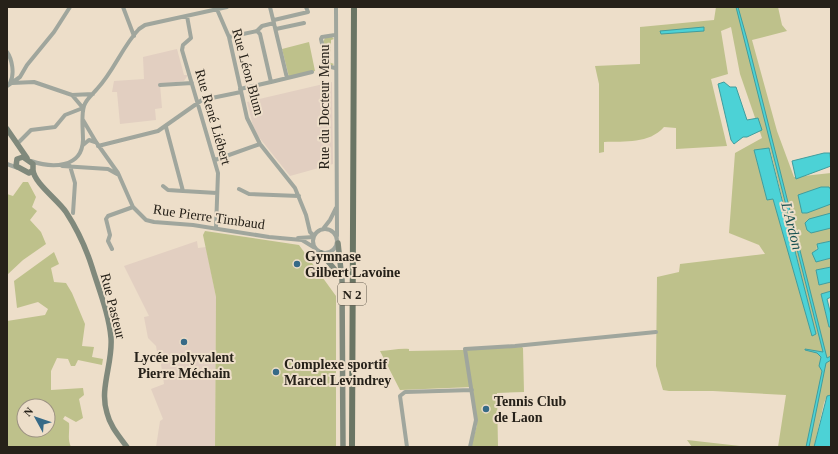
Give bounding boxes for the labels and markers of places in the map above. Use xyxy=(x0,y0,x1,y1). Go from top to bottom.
place label: Gymnase Gilbert Lavoine xyxy=(305,249,400,280)
marker: Gymnase Gilbert Lavoine xyxy=(292,259,302,269)
marker: Lycée polyvalent Pierre Méchain xyxy=(179,337,189,347)
place label: Lycée polyvalent Pierre Méchain xyxy=(134,350,234,381)
place label: Complexe sportif Marcel Levindrey xyxy=(284,357,391,388)
marker: Complexe sportif Marcel Levindrey xyxy=(271,367,281,377)
place label: Tennis Club de Laon xyxy=(494,394,566,425)
marker: Tennis Club de Laon xyxy=(481,404,491,414)

